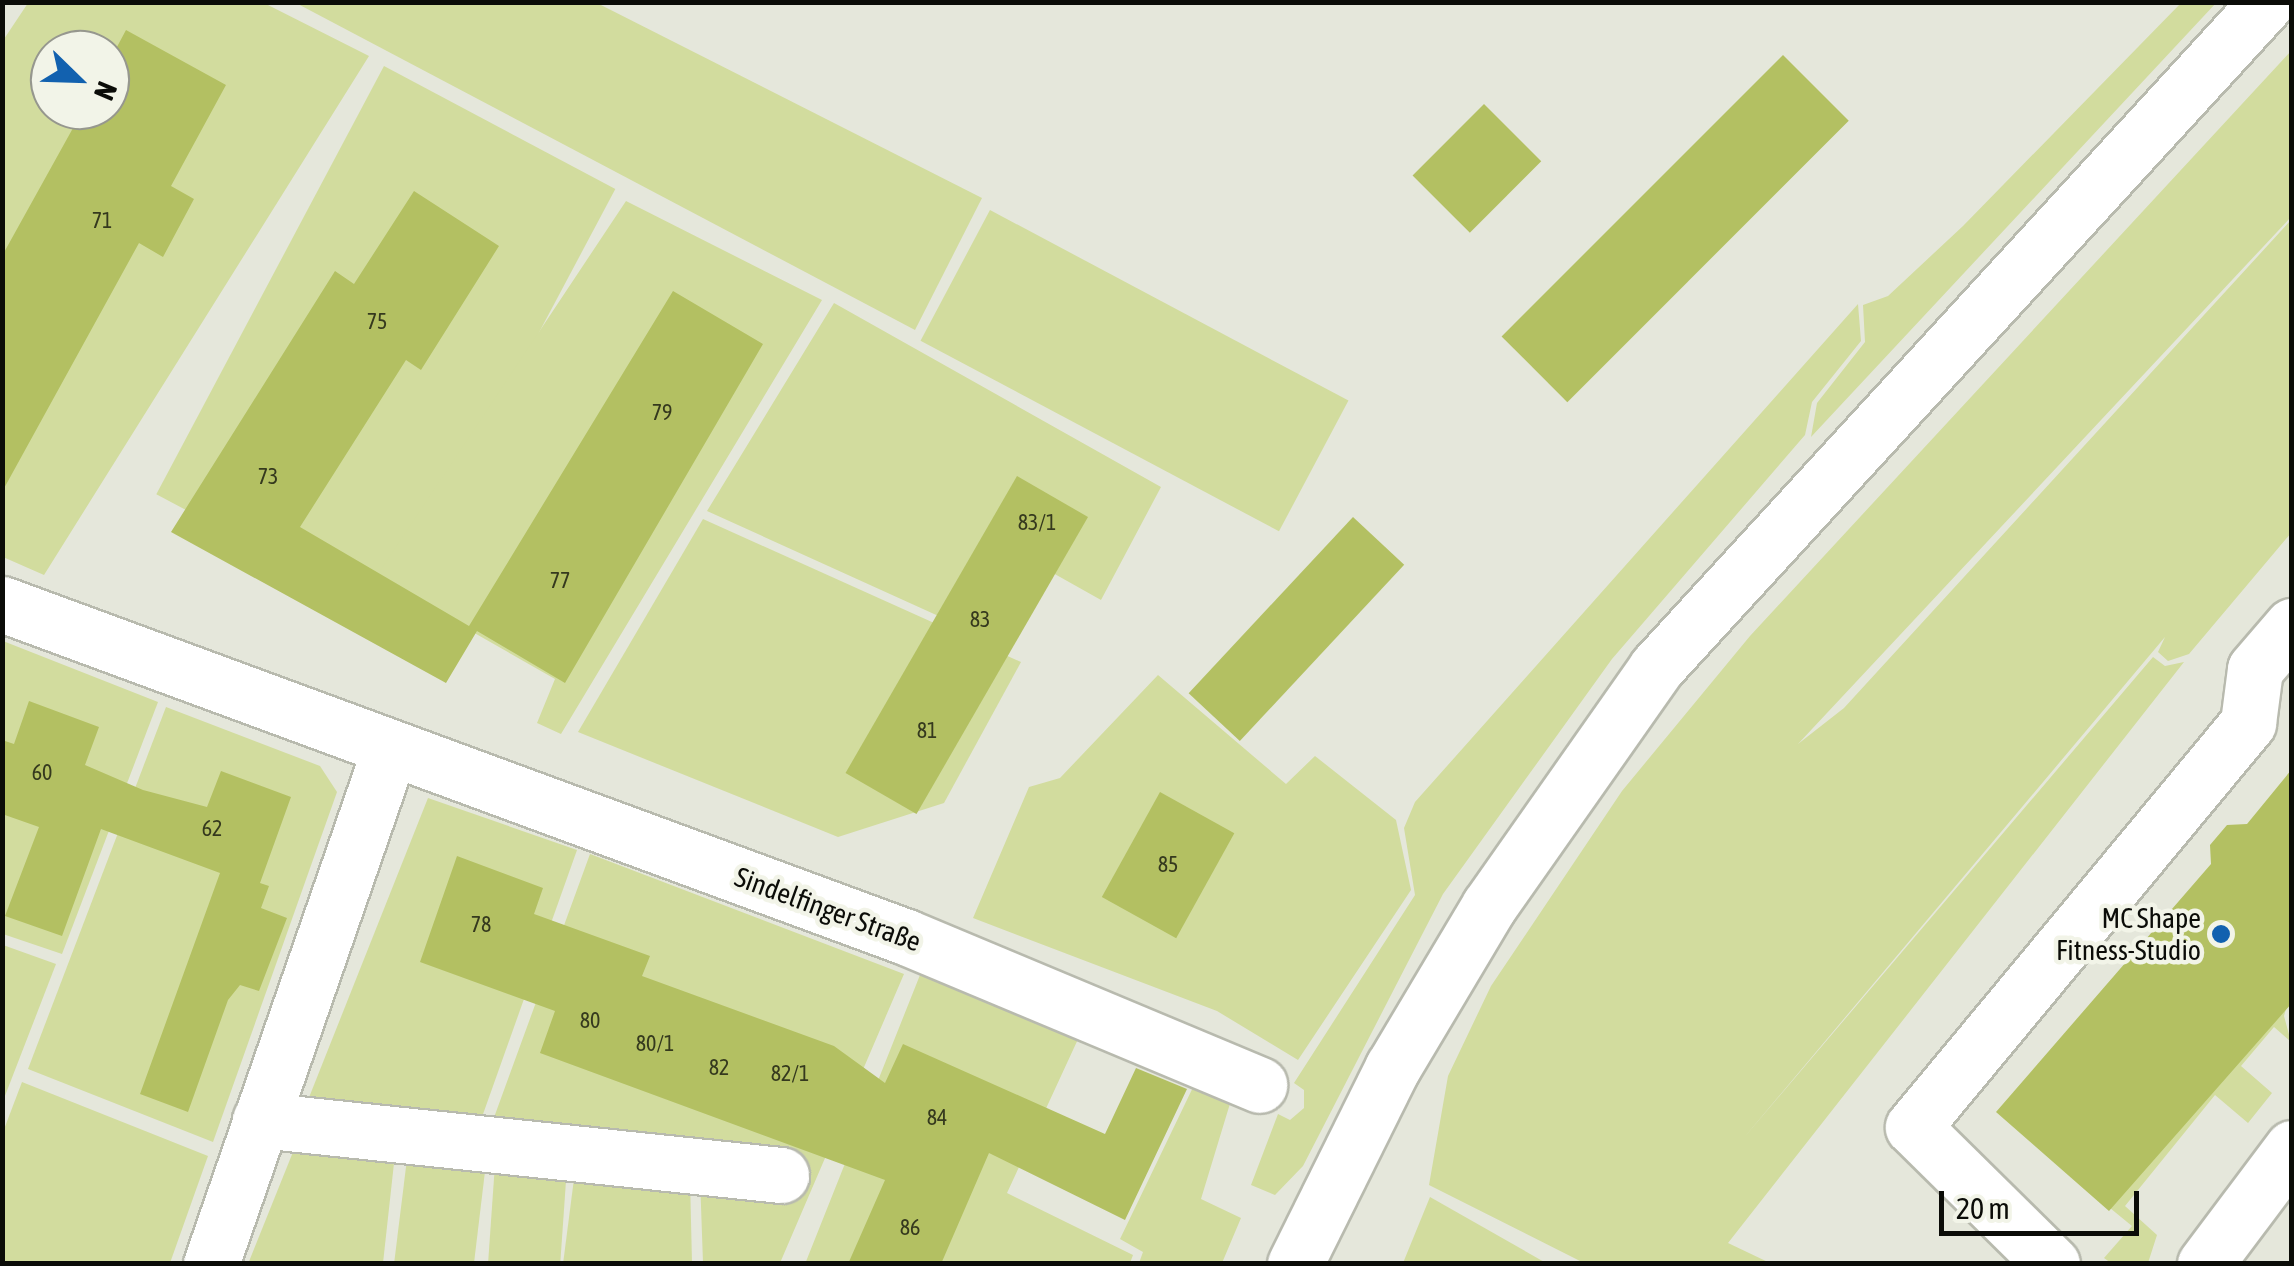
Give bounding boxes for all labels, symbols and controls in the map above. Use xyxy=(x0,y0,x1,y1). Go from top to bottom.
north arrow xyxy=(30,30,130,130)
text: N xyxy=(88,77,124,105)
house number: 71 xyxy=(92,208,112,234)
house number: 75 xyxy=(367,309,387,335)
house number: 79 xyxy=(652,400,672,426)
house number: 73 xyxy=(258,464,278,490)
house number: 83/1 xyxy=(1018,510,1056,536)
house number: 77 xyxy=(550,568,570,594)
house number: 83 xyxy=(970,607,990,633)
house number: 81 xyxy=(917,718,937,744)
house number: 60 xyxy=(32,760,52,786)
house number: 62 xyxy=(202,816,222,842)
house number: 85 xyxy=(1158,852,1178,878)
street label: Sindelfinger Straße xyxy=(730,860,926,958)
place label: MC Shape Fitness-Studio xyxy=(2056,901,2201,967)
house number: 78 xyxy=(471,912,491,938)
marker: MC Shape Fitness-Studio xyxy=(2210,923,2232,945)
house number: 80 xyxy=(580,1008,600,1034)
house number: 80/1 xyxy=(636,1031,674,1057)
house number: 82 xyxy=(709,1055,729,1081)
house number: 82/1 xyxy=(771,1061,809,1087)
house number: 84 xyxy=(927,1105,947,1131)
scale bar xyxy=(1944,1171,2144,1233)
text: 20 m xyxy=(1956,1191,2010,1225)
house number: 86 xyxy=(900,1215,920,1241)

